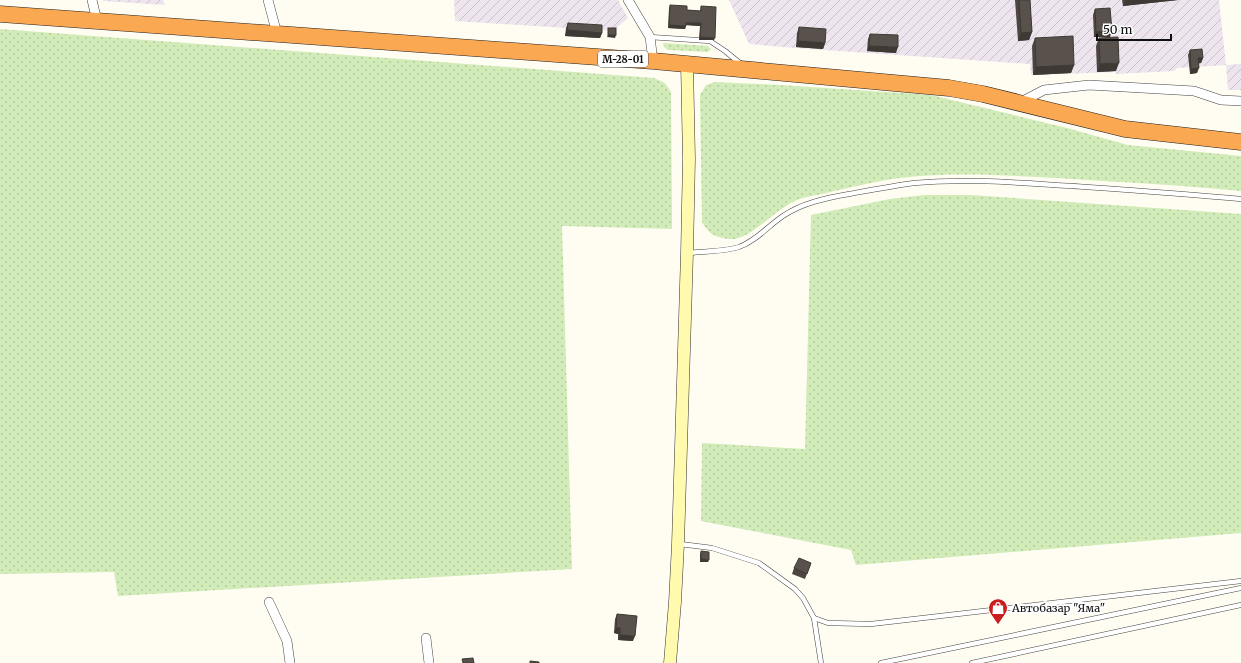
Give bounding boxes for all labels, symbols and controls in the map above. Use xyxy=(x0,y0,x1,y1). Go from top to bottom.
scale bar xyxy=(1097,16,1171,42)
text: 50 m xyxy=(1103,22,1132,37)
road number: М-28-01 xyxy=(598,51,648,67)
shop icon: Автобазар "Яма" xyxy=(987,597,1009,625)
place label: Автобазар "Яма" xyxy=(1011,601,1105,615)

